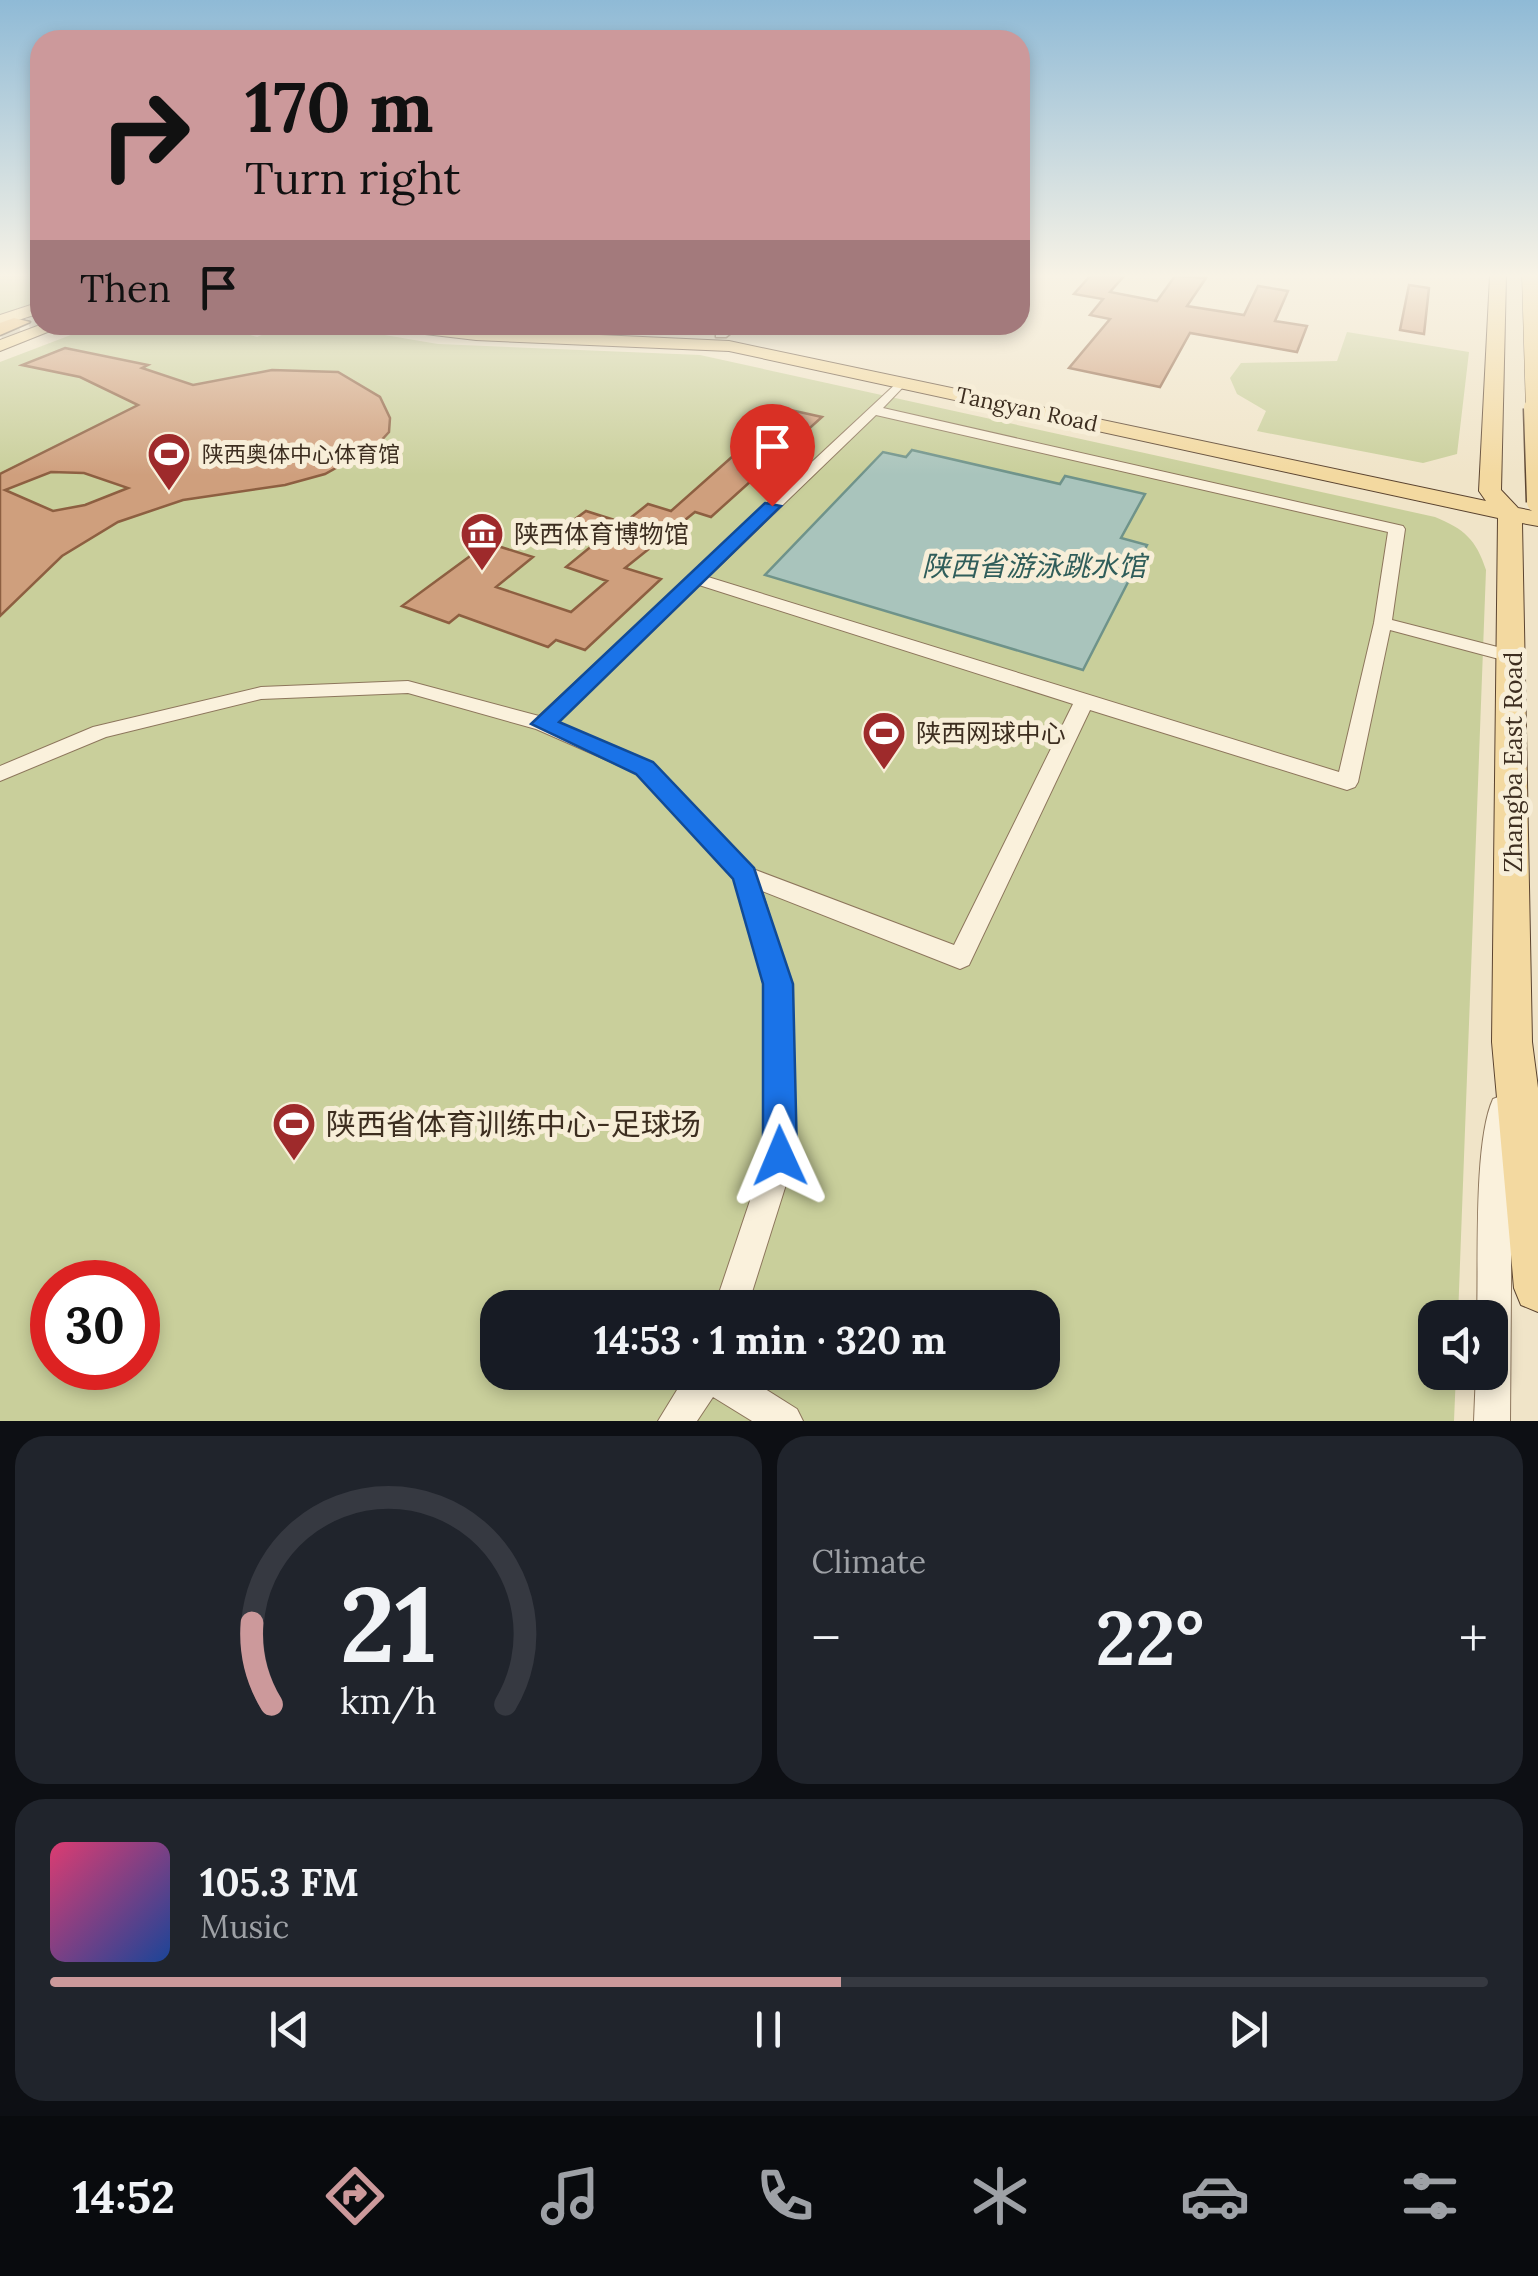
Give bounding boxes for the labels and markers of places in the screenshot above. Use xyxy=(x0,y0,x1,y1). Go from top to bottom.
pin xyxy=(730,404,815,507)
sports icon: 陕西奥体中心体育馆 xyxy=(146,431,192,492)
place label: 陕西奥体中心体育馆 xyxy=(202,440,400,468)
museum icon: 陕西体育博物馆 xyxy=(459,511,505,572)
place label: 陕西体育博物馆 xyxy=(514,518,689,550)
sports icon: 陕西网球中心 xyxy=(861,710,907,771)
place label: 陕西网球中心 xyxy=(916,717,1066,749)
sports icon: 陕西省体育训练中心-足球场 xyxy=(271,1101,317,1162)
place label: 陕西省体育训练中心-足球场 xyxy=(326,1105,701,1143)

